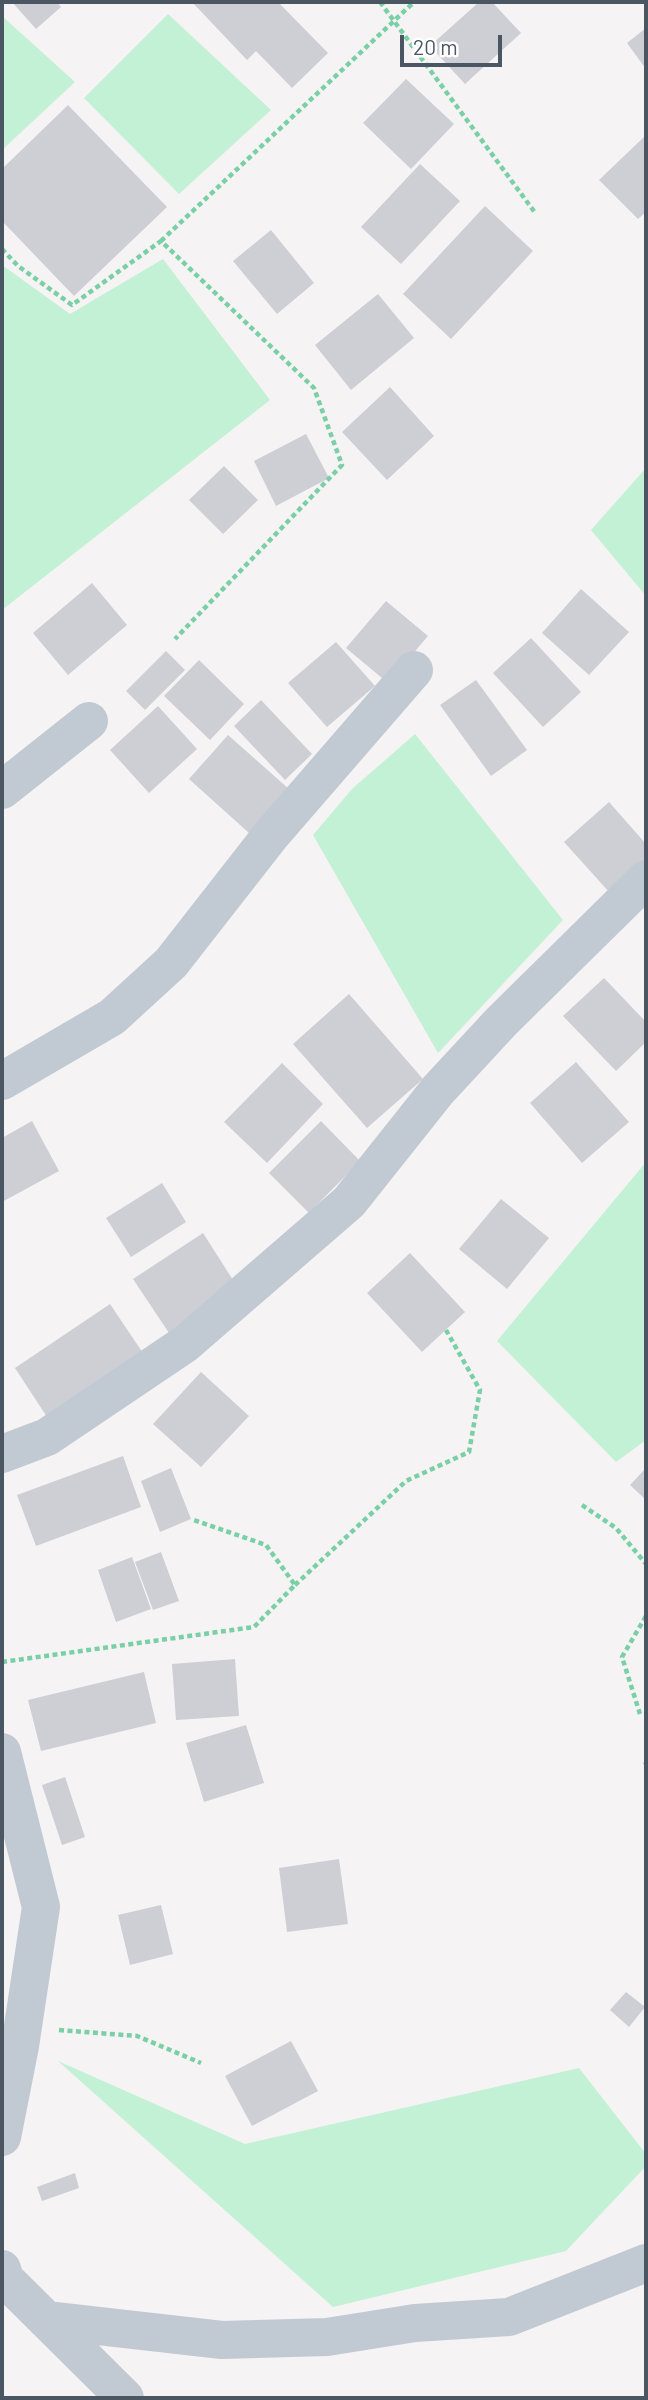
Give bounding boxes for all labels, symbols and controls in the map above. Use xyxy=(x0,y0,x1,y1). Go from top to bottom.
scale bar xyxy=(403,21,504,65)
text: 20 m xyxy=(413,34,458,59)

